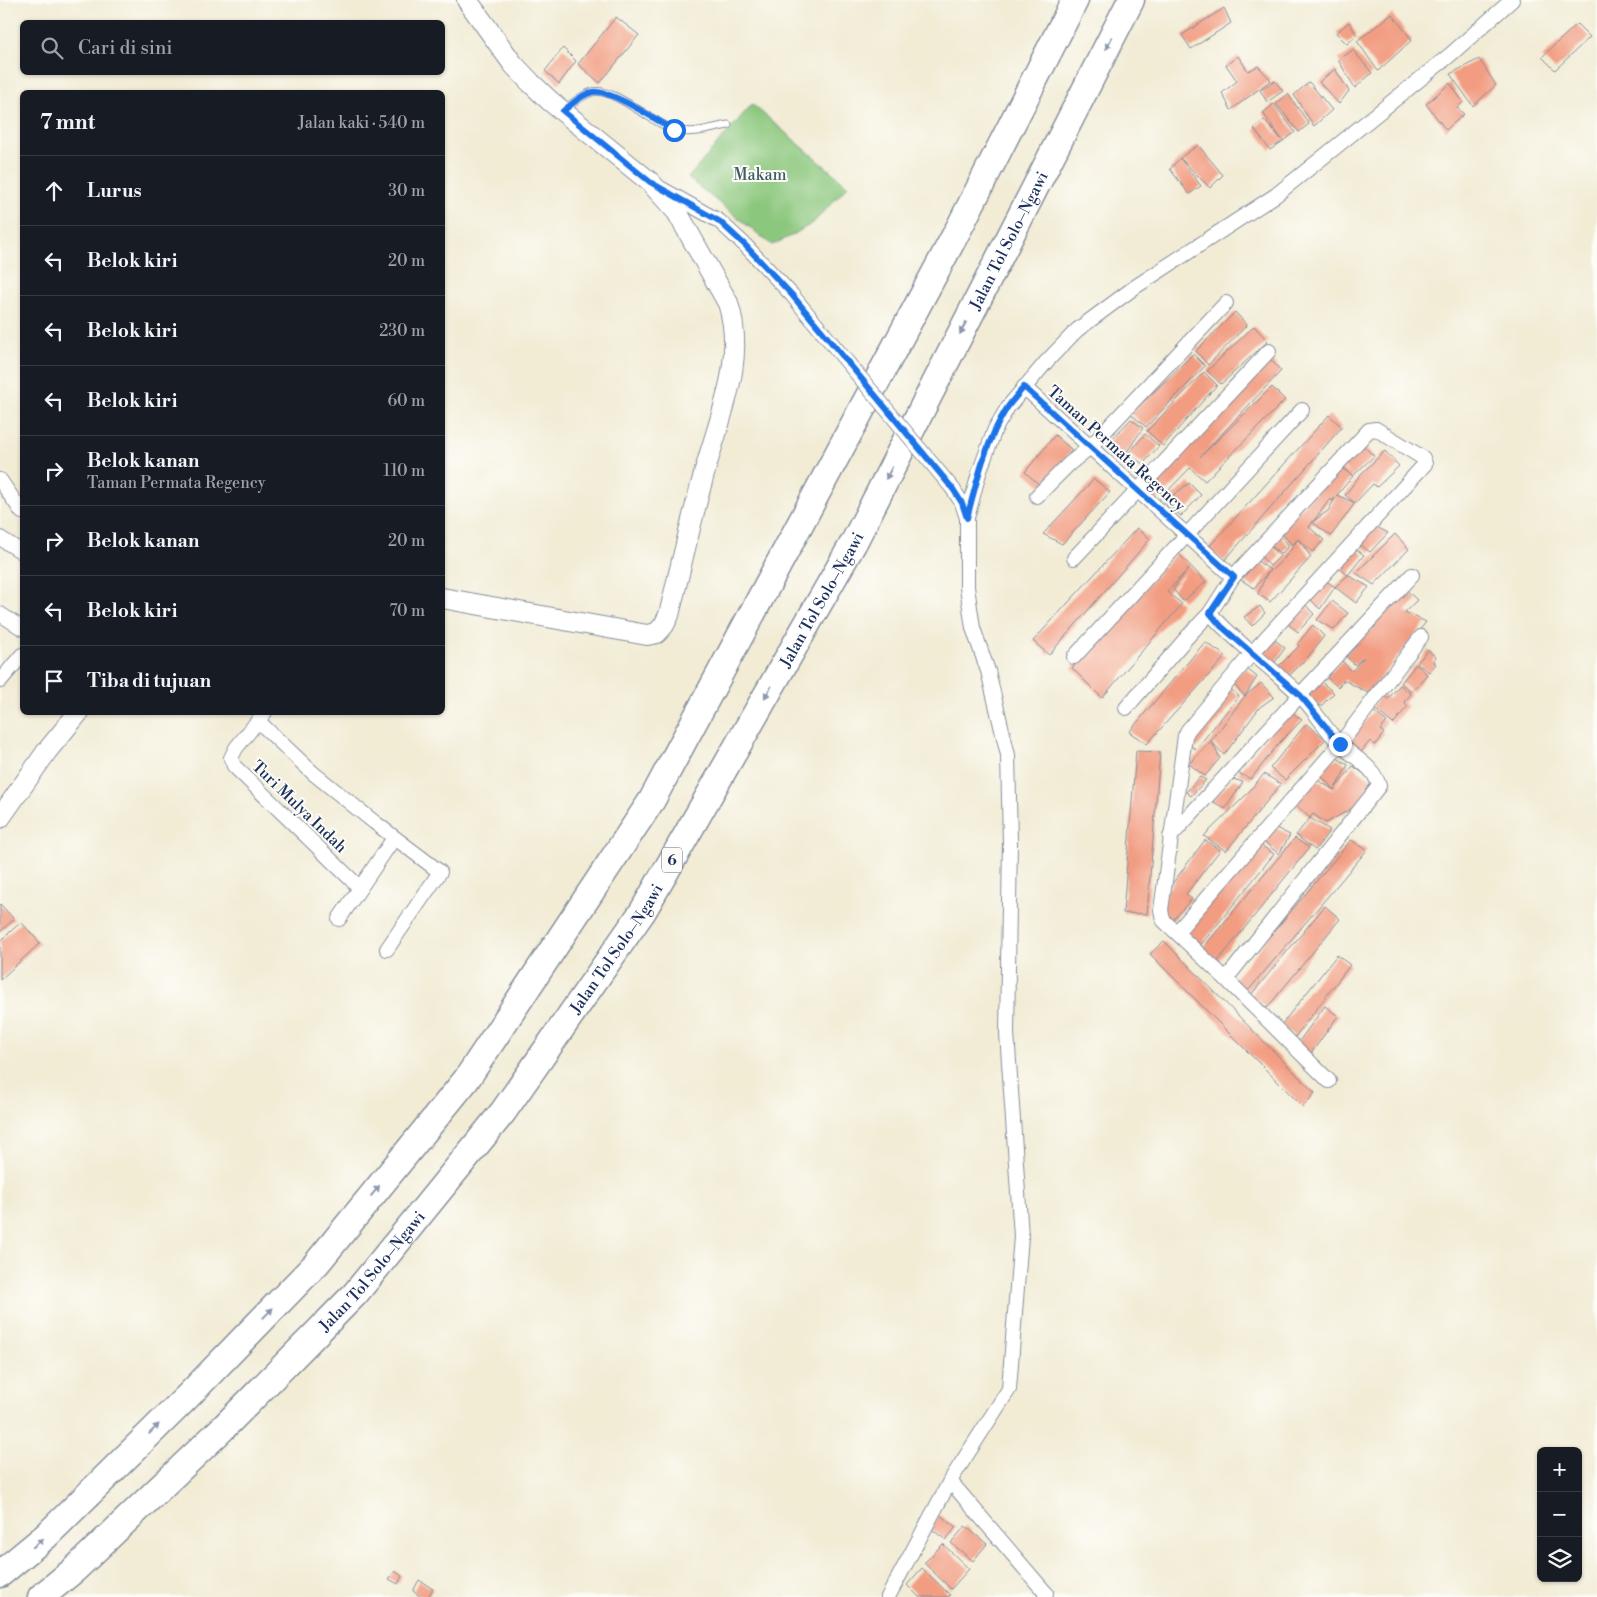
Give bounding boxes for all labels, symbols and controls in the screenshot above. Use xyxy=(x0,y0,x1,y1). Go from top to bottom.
search box xyxy=(20,20,445,75)
icon: search xyxy=(38,34,66,62)
text: Cari di sini xyxy=(78,36,173,60)
one-way arrow xyxy=(1105,36,1113,51)
text: 7 mnt xyxy=(40,110,95,136)
text: Jalan kaki · 540 m xyxy=(298,113,425,133)
route start xyxy=(663,119,686,142)
park label: Makam xyxy=(733,165,787,185)
street label: Jalan Tol Solo–Ngawi xyxy=(965,168,1053,314)
icon: ahead xyxy=(40,177,68,205)
text: Lurus xyxy=(87,179,142,203)
text: 30 m xyxy=(388,181,425,201)
icon: left xyxy=(40,247,68,275)
text: Belok kiri xyxy=(87,249,177,273)
text: 20 m xyxy=(388,251,425,271)
icon: left xyxy=(40,317,68,345)
text: Belok kiri xyxy=(87,319,177,343)
text: 230 m xyxy=(379,321,425,341)
one-way arrow xyxy=(959,321,967,335)
street label: Taman Permata Regency xyxy=(1043,382,1190,516)
icon: left xyxy=(40,387,68,415)
text: Belok kiri xyxy=(87,389,177,413)
text: 60 m xyxy=(387,391,425,411)
text: Belok kanan xyxy=(87,449,200,473)
icon: right xyxy=(40,457,68,485)
text: 110 m xyxy=(383,461,425,481)
one-way arrow xyxy=(885,466,893,480)
text: Taman Permata Regency xyxy=(87,473,266,493)
icon: right xyxy=(40,527,68,555)
text: Belok kanan xyxy=(87,529,200,553)
street label: Jalan Tol Solo–Ngawi xyxy=(775,529,868,672)
text: 20 m xyxy=(388,531,425,551)
icon: left xyxy=(40,597,68,625)
text: Belok kiri xyxy=(87,599,177,623)
text: 70 m xyxy=(389,601,425,621)
icon: arrive xyxy=(40,667,68,695)
text: Tiba di tujuan xyxy=(87,669,211,693)
one-way arrow xyxy=(764,685,773,698)
route end xyxy=(1329,733,1352,756)
street label: Turi Mulya Indah xyxy=(248,756,351,857)
road number: 6 xyxy=(662,848,682,872)
street label: Jalan Tol Solo–Ngawi xyxy=(565,880,668,1019)
one-way arrow xyxy=(369,1185,380,1198)
street label: Jalan Tol Solo–Ngawi xyxy=(314,1207,430,1337)
one-way arrow xyxy=(262,1308,274,1320)
one-way arrow xyxy=(148,1424,160,1436)
map controls xyxy=(1537,1447,1582,1582)
button: + xyxy=(1537,1447,1582,1492)
button: − xyxy=(1537,1492,1582,1537)
one-way arrow xyxy=(31,1537,44,1548)
button: layers xyxy=(1537,1537,1582,1582)

